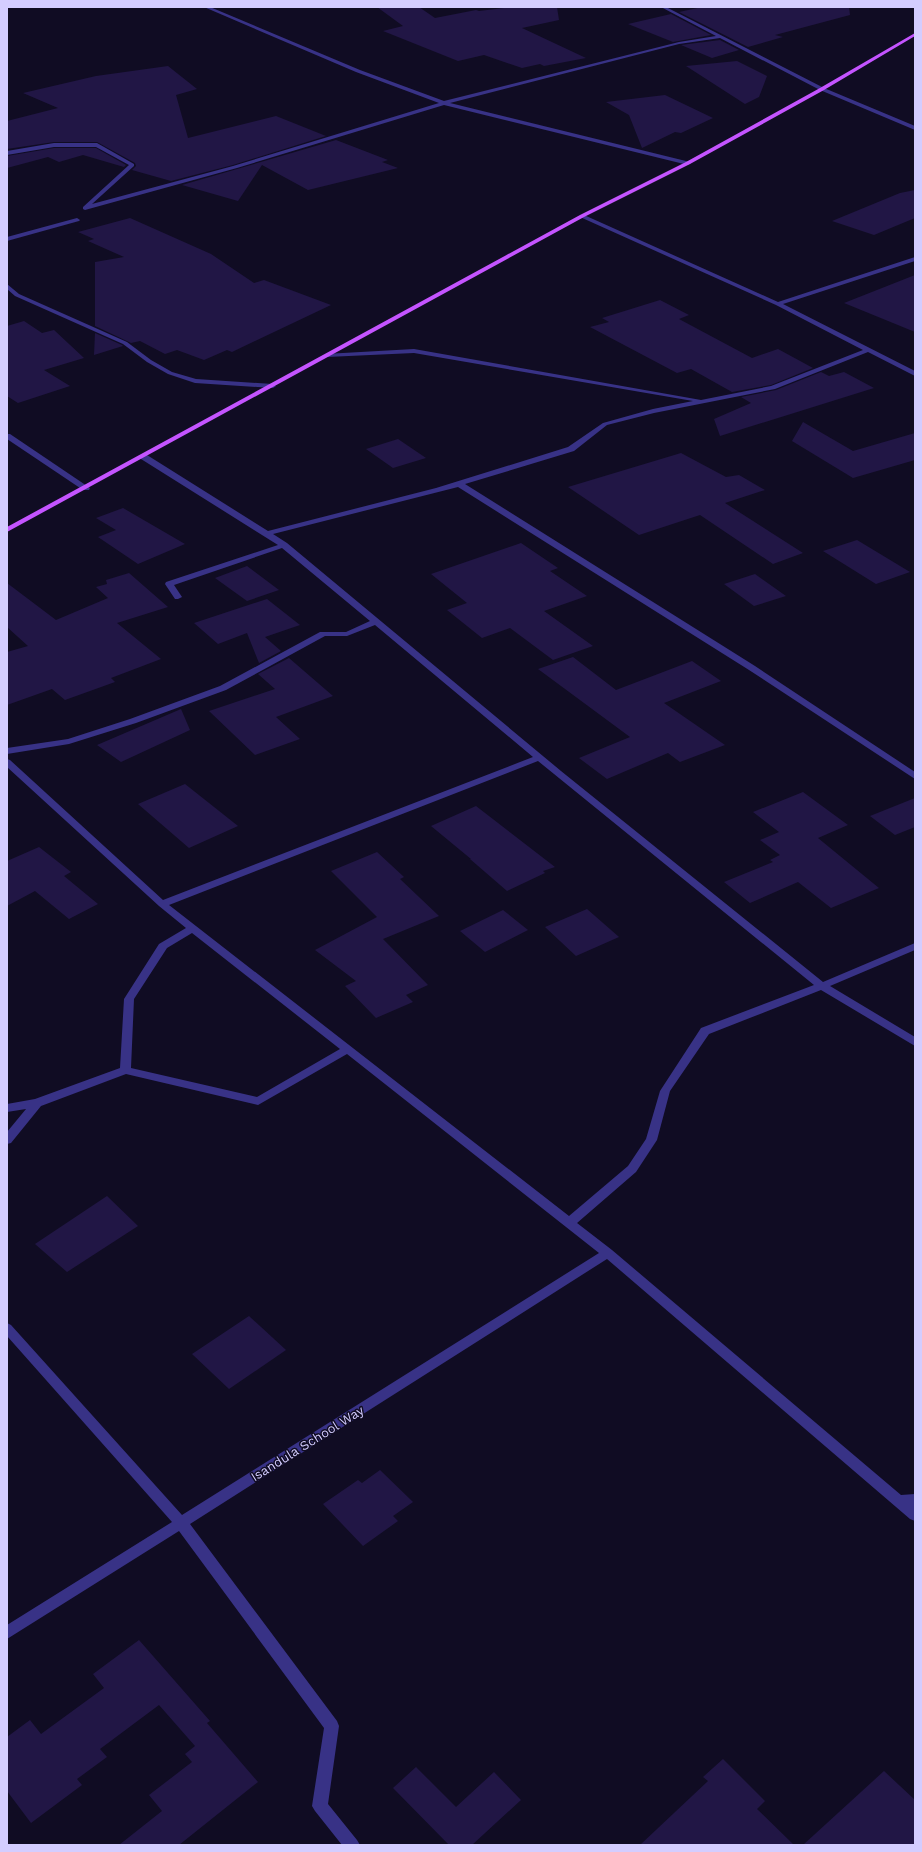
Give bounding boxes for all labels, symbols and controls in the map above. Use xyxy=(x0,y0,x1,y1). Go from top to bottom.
street label: Isandula School Way xyxy=(248,1402,367,1484)

